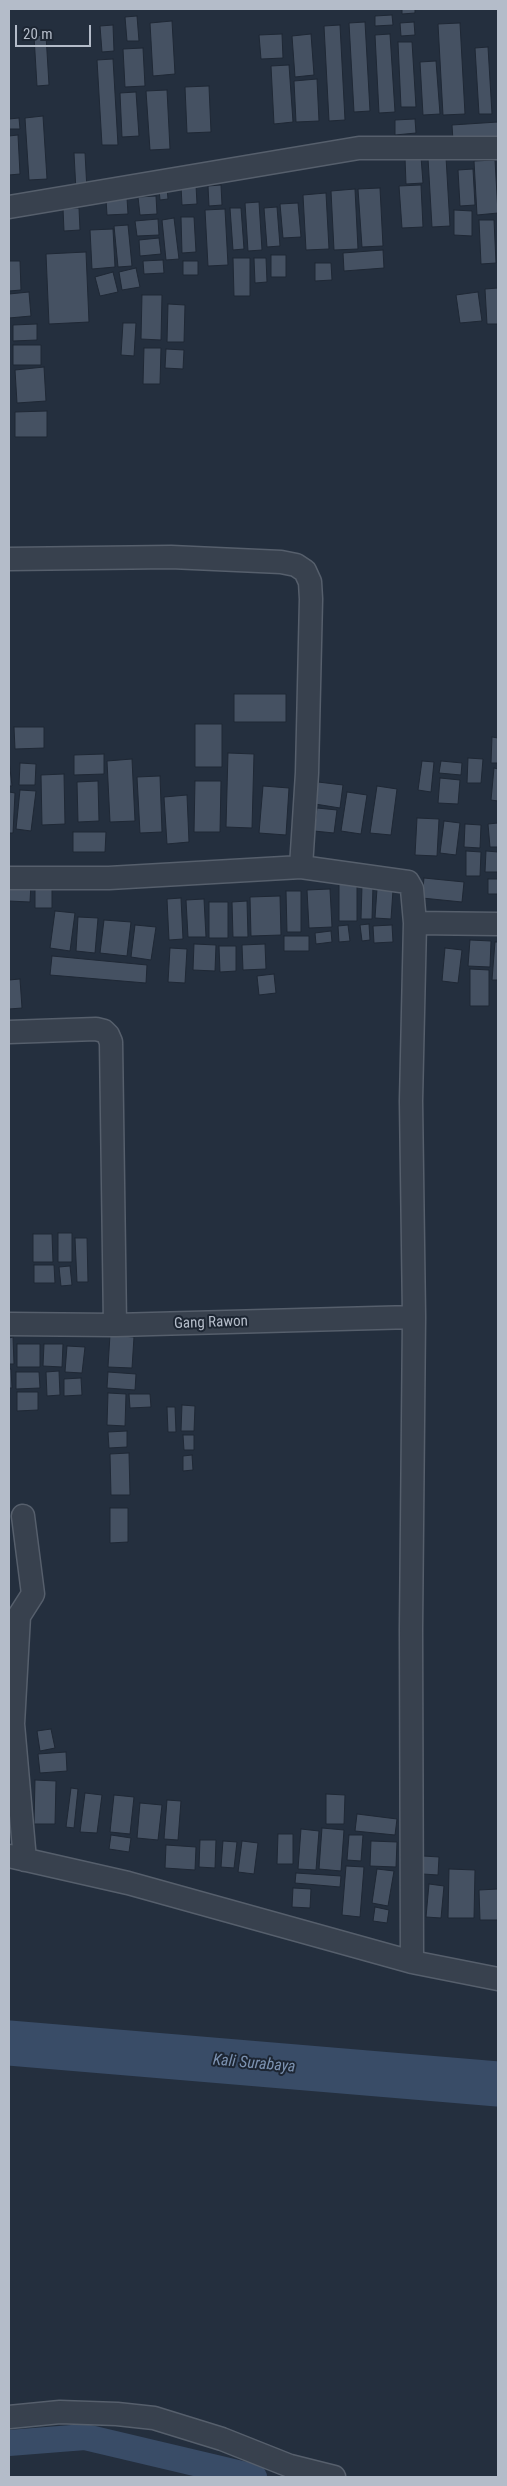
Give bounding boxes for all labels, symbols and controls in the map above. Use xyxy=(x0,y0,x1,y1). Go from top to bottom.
scale bar xyxy=(18,15,94,47)
text: 20 m xyxy=(23,25,53,43)
street label: Gang Rawon xyxy=(174,1313,248,1333)
water label: Kali Surabaya xyxy=(212,2051,296,2077)

